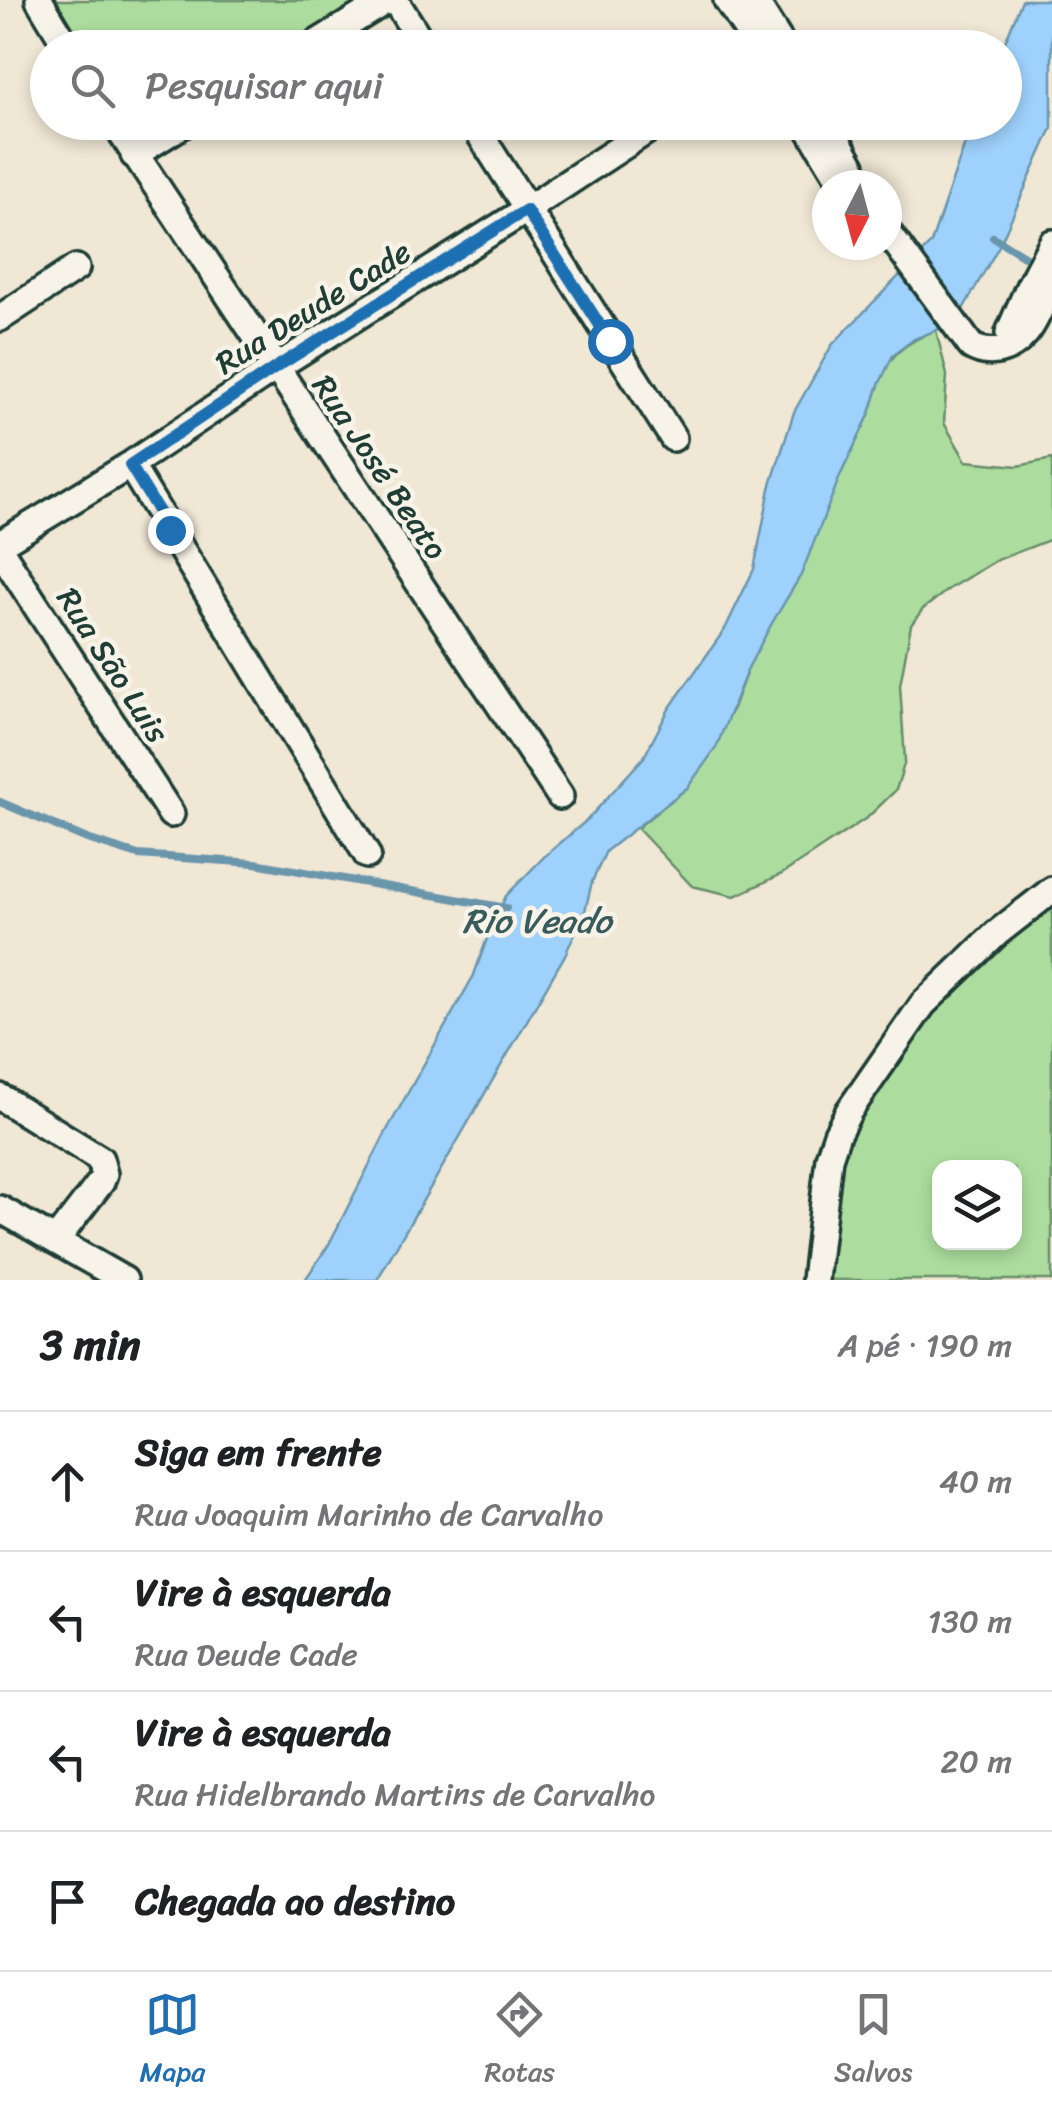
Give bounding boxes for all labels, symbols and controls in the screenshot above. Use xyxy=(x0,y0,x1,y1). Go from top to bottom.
search box xyxy=(30,30,1022,140)
text: Pesquisar aqui xyxy=(145,52,383,119)
icon: search xyxy=(65,58,120,113)
north arrow xyxy=(812,170,902,260)
street label: Rua Deude Cade xyxy=(204,224,423,391)
route start xyxy=(588,319,634,365)
street label: Rua José Beato xyxy=(296,363,463,572)
route end xyxy=(148,508,194,554)
street label: Rua São Luis xyxy=(41,576,185,755)
water label: Rio Veado xyxy=(462,890,614,952)
map controls xyxy=(932,1160,1022,1250)
button: layers xyxy=(932,1160,1022,1250)
text: 3 min xyxy=(40,1308,140,1382)
text: A pé · 190 m xyxy=(838,1317,1012,1374)
text: Siga em frente xyxy=(135,1419,382,1486)
text: 40 m xyxy=(939,1453,1012,1510)
icon: ahead xyxy=(40,1454,95,1509)
text: Rua Joaquim Marinho de Carvalho xyxy=(135,1486,604,1543)
text: Vire à esquerda xyxy=(135,1559,391,1626)
text: 130 m xyxy=(928,1593,1012,1650)
icon: left xyxy=(40,1594,95,1649)
text: Rua Deude Cade xyxy=(135,1626,358,1683)
text: Vire à esquerda xyxy=(135,1699,391,1766)
text: 20 m xyxy=(940,1733,1012,1790)
icon: left xyxy=(40,1734,95,1789)
text: Rua Hidelbrando Martins de Carvalho xyxy=(135,1766,655,1823)
text: Chegada ao destino xyxy=(135,1868,455,1935)
icon: arrive xyxy=(40,1874,95,1929)
tab: Mapa xyxy=(140,1987,205,2096)
tab: Rotas xyxy=(484,1987,555,2096)
tab: Salvos xyxy=(834,1987,912,2096)

